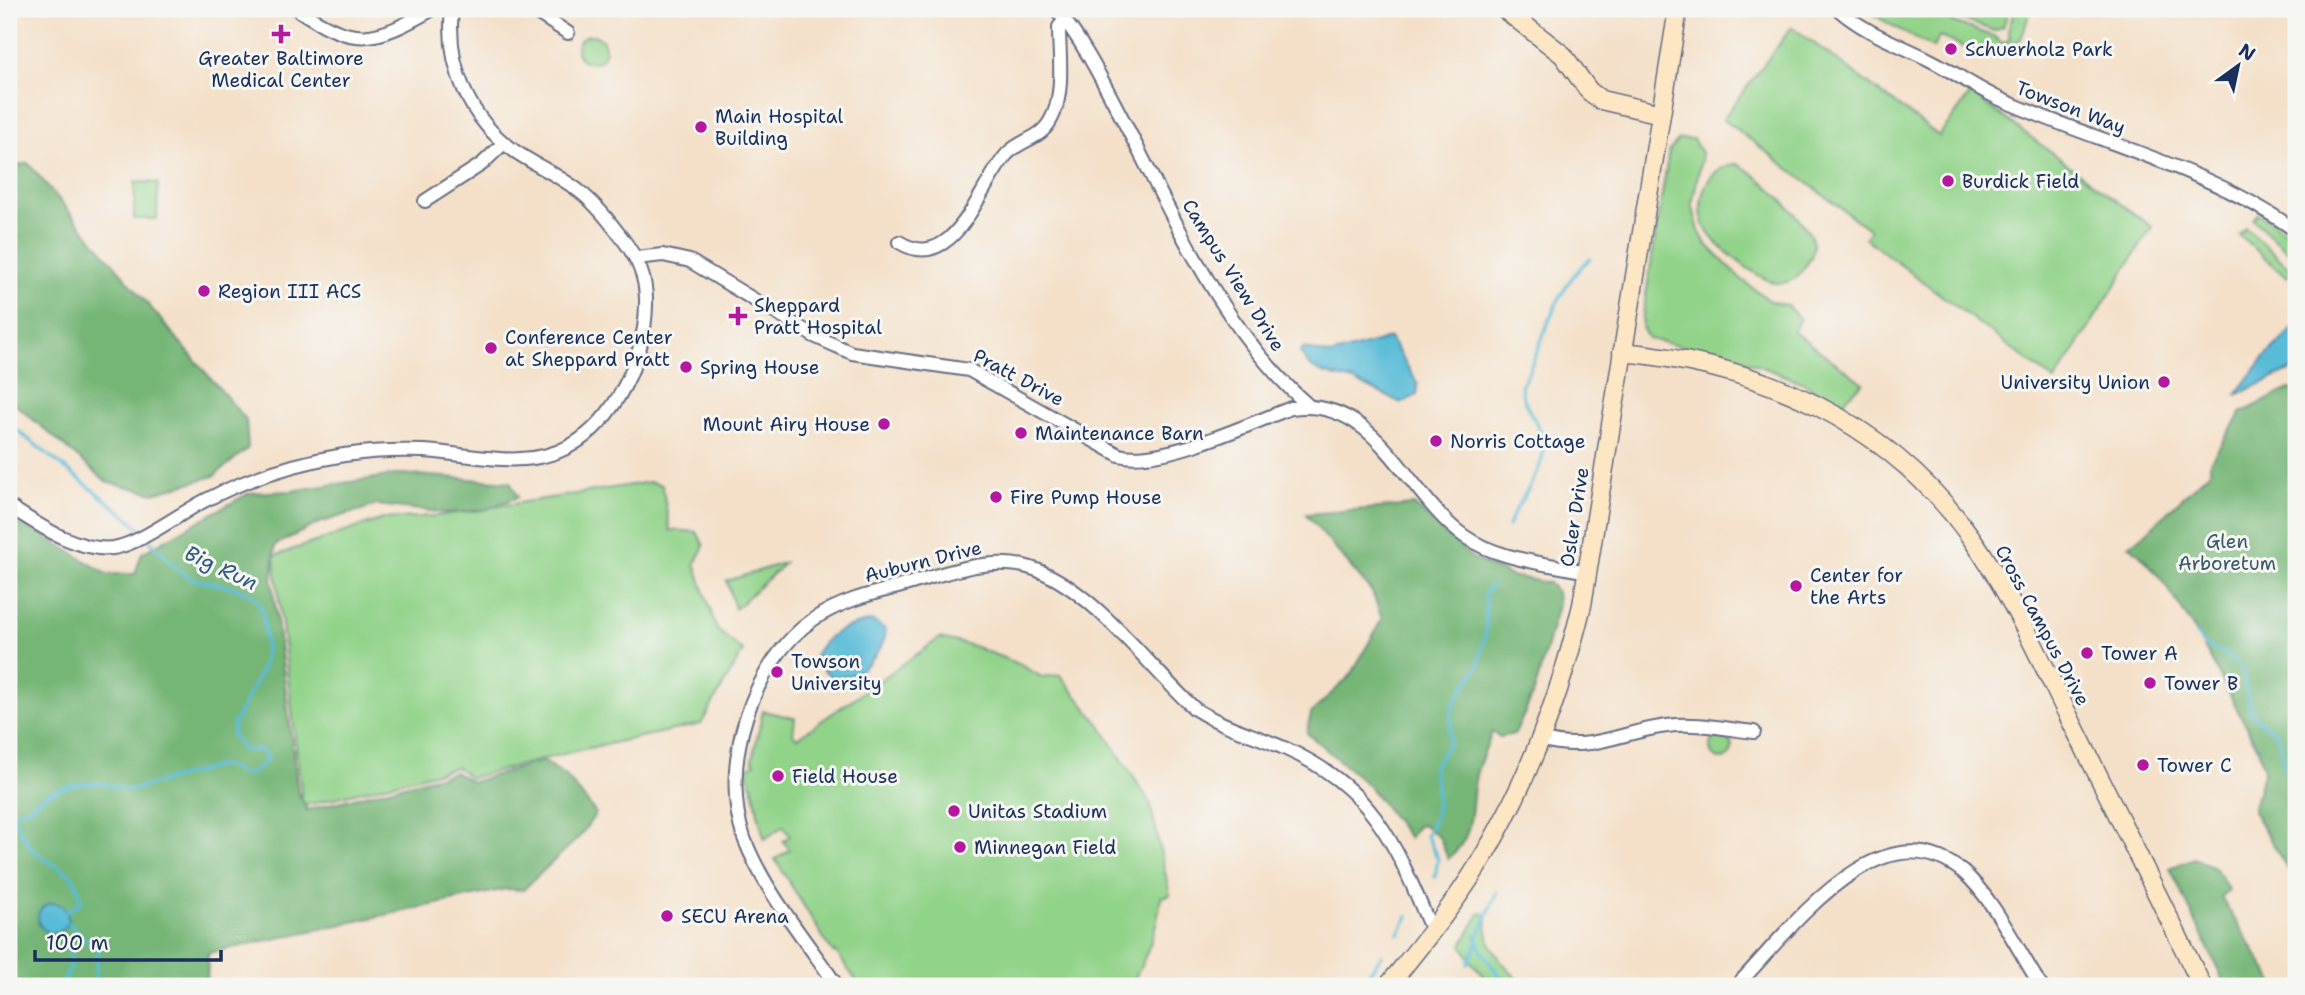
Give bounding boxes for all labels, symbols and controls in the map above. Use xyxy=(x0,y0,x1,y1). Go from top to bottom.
marker: Greater Baltimore Medical Center xyxy=(271,24,291,44)
north arrow xyxy=(2204,32,2274,102)
place label: Schuerholz Park xyxy=(1965,37,2113,62)
text: N xyxy=(2234,38,2260,67)
marker: Schuerholz Park xyxy=(1943,41,1959,57)
place label: Greater Baltimore Medical Center xyxy=(198,46,364,93)
street label: Towson Way xyxy=(2012,75,2129,140)
place label: Main Hospital Building xyxy=(715,104,844,151)
marker: Main Hospital Building xyxy=(693,119,709,135)
place label: Burdick Field xyxy=(1962,169,2079,194)
marker: Burdick Field xyxy=(1940,173,1956,189)
street label: Campus View Drive xyxy=(1177,194,1291,356)
place label: Region III ACS xyxy=(218,279,361,304)
marker: Region III ACS xyxy=(196,283,212,299)
place label: Sheppard Pratt Hospital xyxy=(754,293,882,340)
marker: Sheppard Pratt Hospital xyxy=(728,306,748,326)
place label: Conference Center at Sheppard Pratt xyxy=(505,325,673,372)
marker: Conference Center at Sheppard Pratt xyxy=(483,340,499,356)
street label: Pratt Drive xyxy=(969,343,1068,412)
place label: Spring House xyxy=(700,355,820,380)
marker: Spring House xyxy=(678,359,694,375)
place label: University Union xyxy=(2001,370,2150,395)
marker: University Union xyxy=(2156,374,2172,390)
place label: Mount Airy House xyxy=(703,412,870,437)
marker: Mount Airy House xyxy=(876,416,892,432)
place label: Maintenance Barn xyxy=(1035,421,1204,446)
marker: Maintenance Barn xyxy=(1013,425,1029,441)
place label: Norris Cottage xyxy=(1450,429,1585,454)
marker: Norris Cottage xyxy=(1428,433,1444,449)
street label: Osler Drive xyxy=(1554,465,1595,569)
place label: Fire Pump House xyxy=(1010,485,1162,510)
marker: Fire Pump House xyxy=(988,489,1004,505)
park label: Glen Arboretum xyxy=(2178,529,2276,576)
street label: Auburn Drive xyxy=(862,535,984,588)
water label: Big Run xyxy=(180,539,262,597)
street label: Cross Campus Drive xyxy=(1990,540,2096,710)
place label: Center for the Arts xyxy=(1810,563,1903,610)
marker: Center for the Arts xyxy=(1788,578,1804,594)
place label: Tower A xyxy=(2101,641,2178,666)
marker: Tower A xyxy=(2079,645,2095,661)
place label: Towson University xyxy=(791,649,882,696)
marker: Towson University xyxy=(769,664,785,680)
place label: Tower B xyxy=(2164,671,2238,696)
marker: Tower B xyxy=(2142,675,2158,691)
place label: Tower C xyxy=(2157,753,2232,778)
marker: Tower C xyxy=(2135,757,2151,773)
place label: Field House xyxy=(792,764,898,789)
marker: Field House xyxy=(770,768,786,784)
place label: Unitas Stadium xyxy=(968,799,1107,824)
marker: Unitas Stadium xyxy=(946,803,962,819)
place label: Minnegan Field xyxy=(974,835,1116,860)
marker: Minnegan Field xyxy=(952,839,968,855)
place label: SECU Arena xyxy=(681,904,789,929)
marker: SECU Arena xyxy=(659,908,675,924)
scale bar xyxy=(35,918,220,962)
text: 100 m xyxy=(46,929,109,957)

